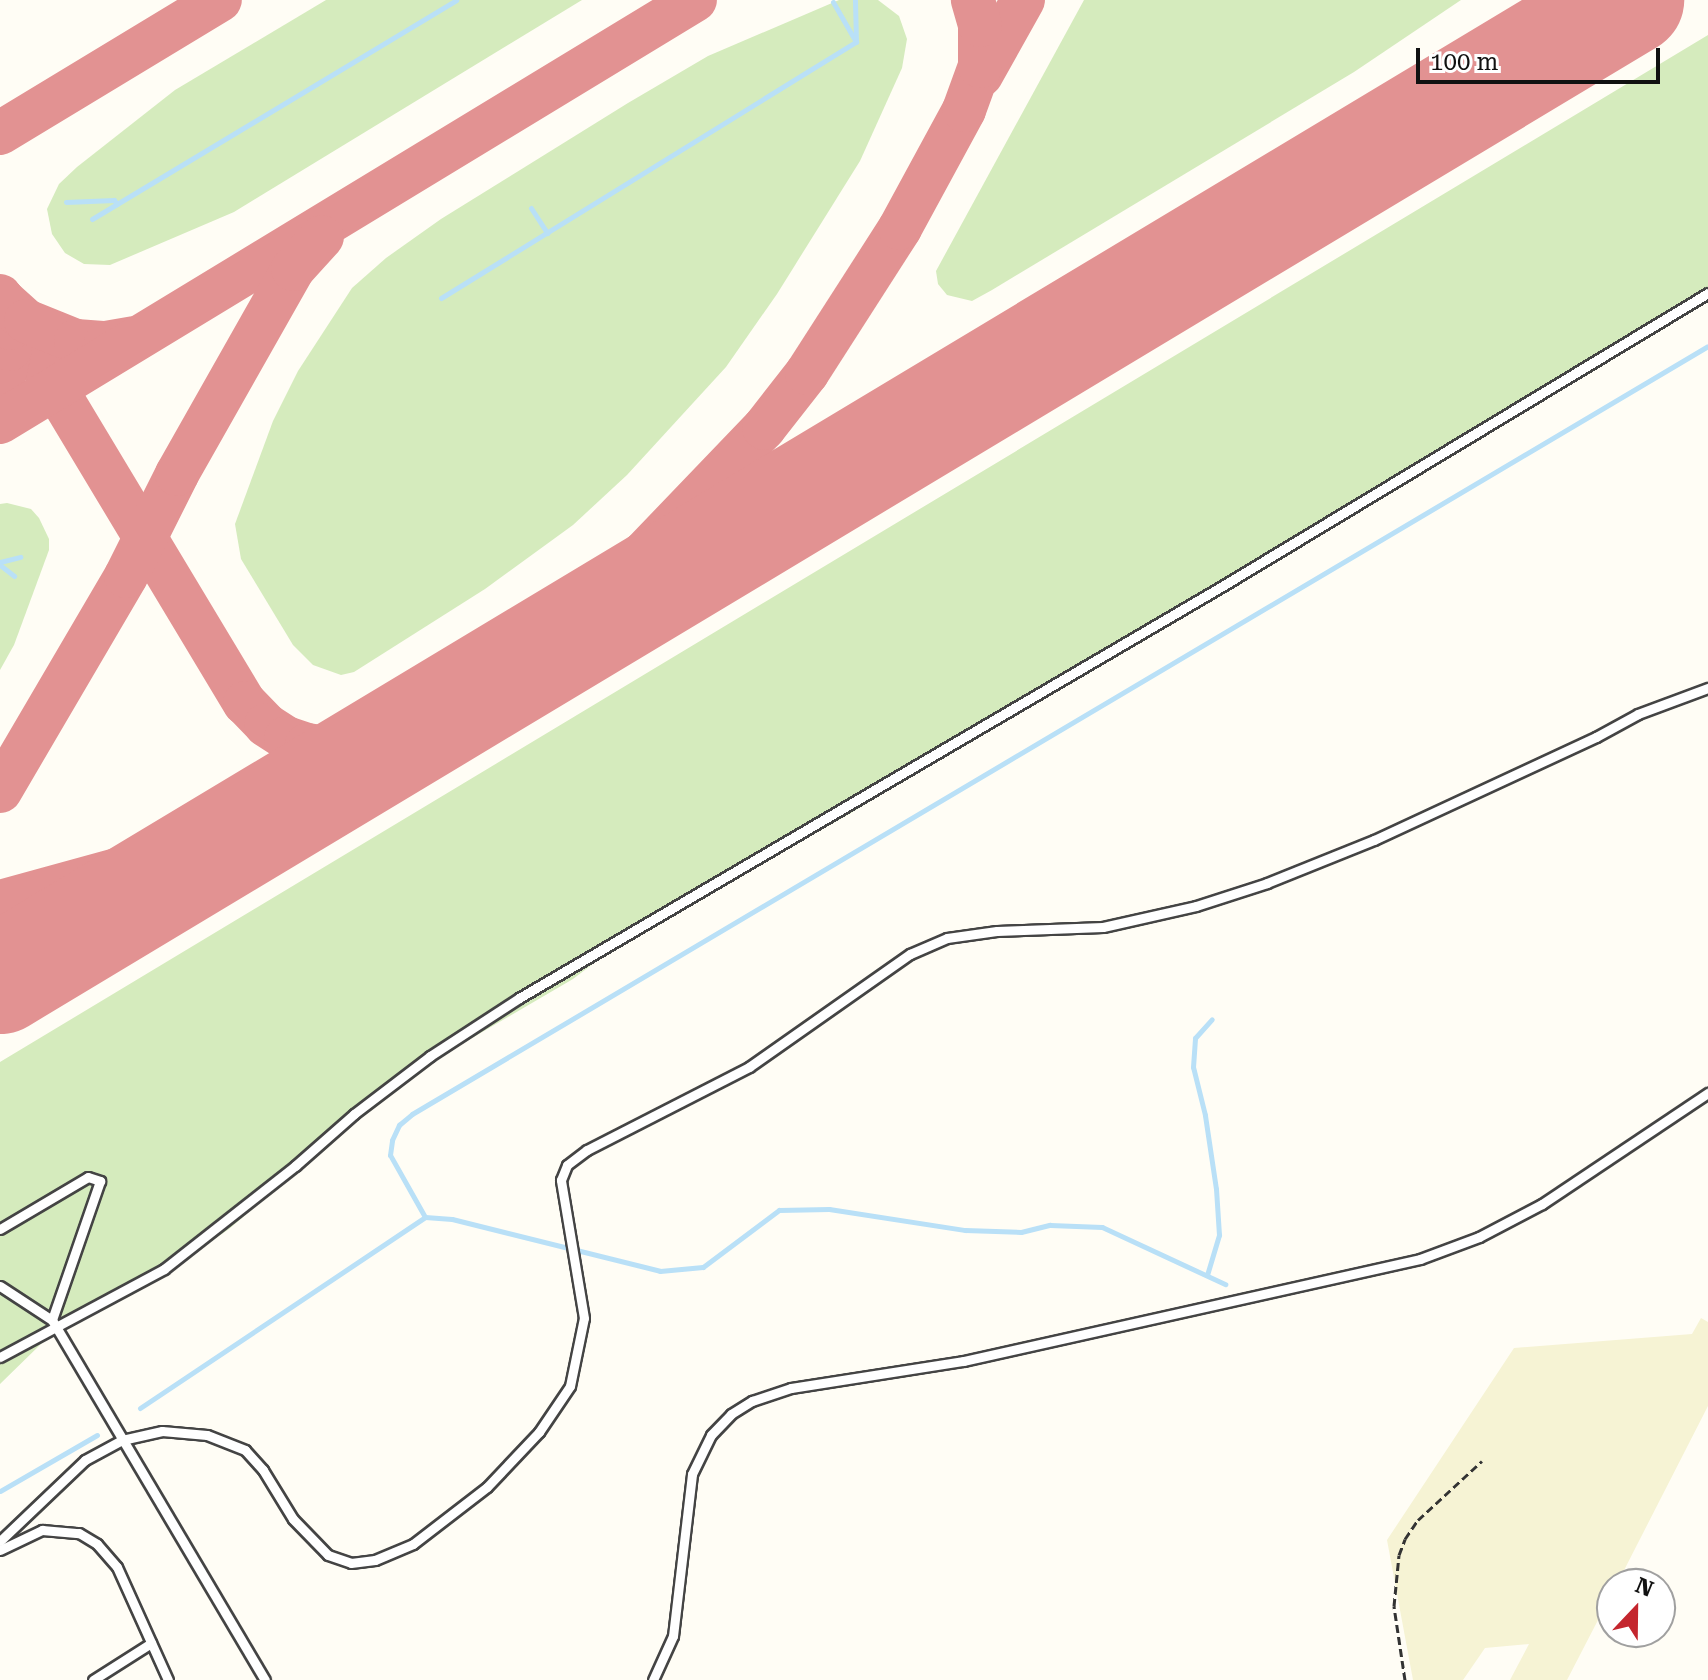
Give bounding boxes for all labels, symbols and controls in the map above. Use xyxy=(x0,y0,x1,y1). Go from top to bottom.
scale bar xyxy=(1420,32,1664,82)
text: 100 m xyxy=(1430,48,1498,76)
north arrow xyxy=(1596,1568,1676,1648)
text: N xyxy=(1632,1572,1657,1602)

